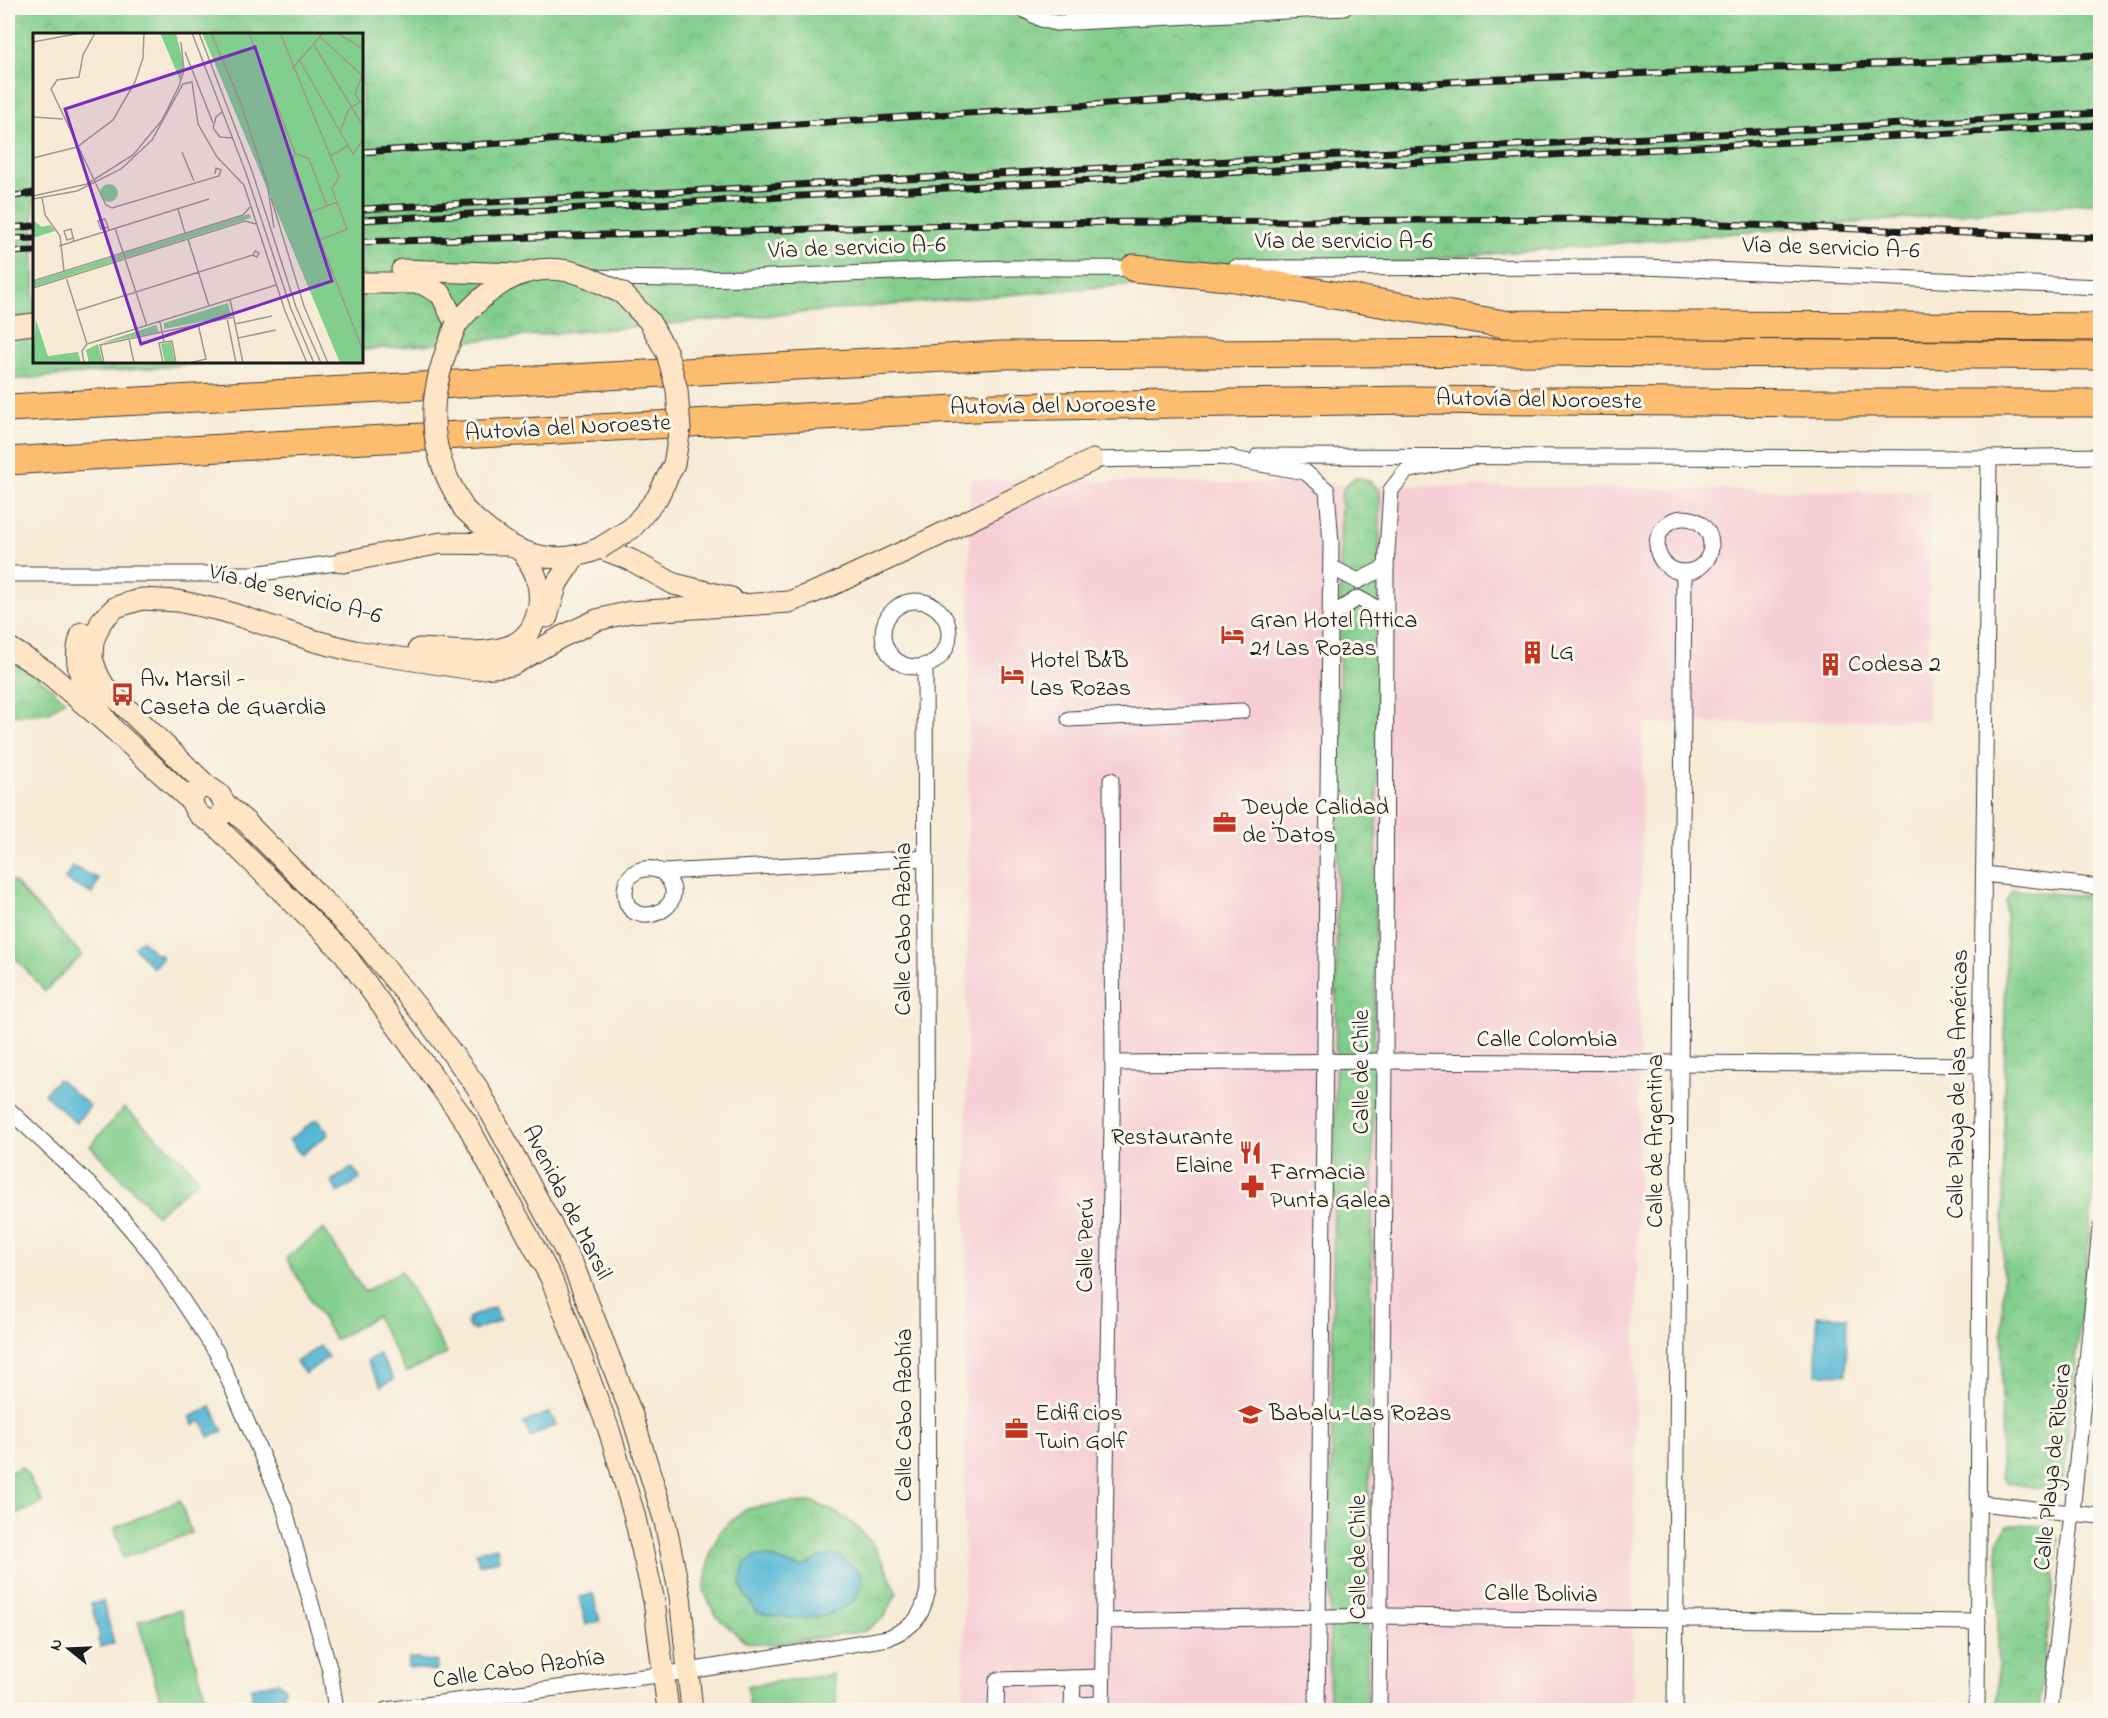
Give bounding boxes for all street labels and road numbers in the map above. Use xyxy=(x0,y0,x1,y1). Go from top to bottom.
street label: Vía de servicio A-6 xyxy=(1254,225,1433,260)
street label: Vía de servicio A-6 xyxy=(767,228,947,270)
street label: Vía de servicio A-6 xyxy=(1741,228,1921,270)
street label: Autovía del Noroeste xyxy=(1436,382,1643,420)
street label: Autovía del Noroeste xyxy=(950,388,1157,426)
street label: Autovía del Noroeste xyxy=(464,406,672,452)
street label: Vía de servicio A-6 xyxy=(204,555,386,635)
street label: Calle Cabo Azohía xyxy=(887,842,922,1016)
street label: Calle Playa de las Américas xyxy=(1939,949,1980,1219)
street label: Calle de Chile xyxy=(1345,1009,1380,1134)
street label: Calle Colombia xyxy=(1477,1023,1617,1058)
street label: Calle de Argentina xyxy=(1639,1054,1674,1228)
street label: Avenida de Marsil xyxy=(512,1119,620,1287)
street label: Calle Perú xyxy=(1069,1197,1105,1293)
street label: Calle Cabo Azohía xyxy=(888,1328,923,1502)
street label: Calle Playa de Ribeira xyxy=(2026,1361,2083,1573)
street label: Calle de Chile xyxy=(1342,1494,1377,1619)
street label: Calle Bolivia xyxy=(1484,1577,1598,1613)
street label: Calle Cabo Azohía xyxy=(431,1641,607,1699)

